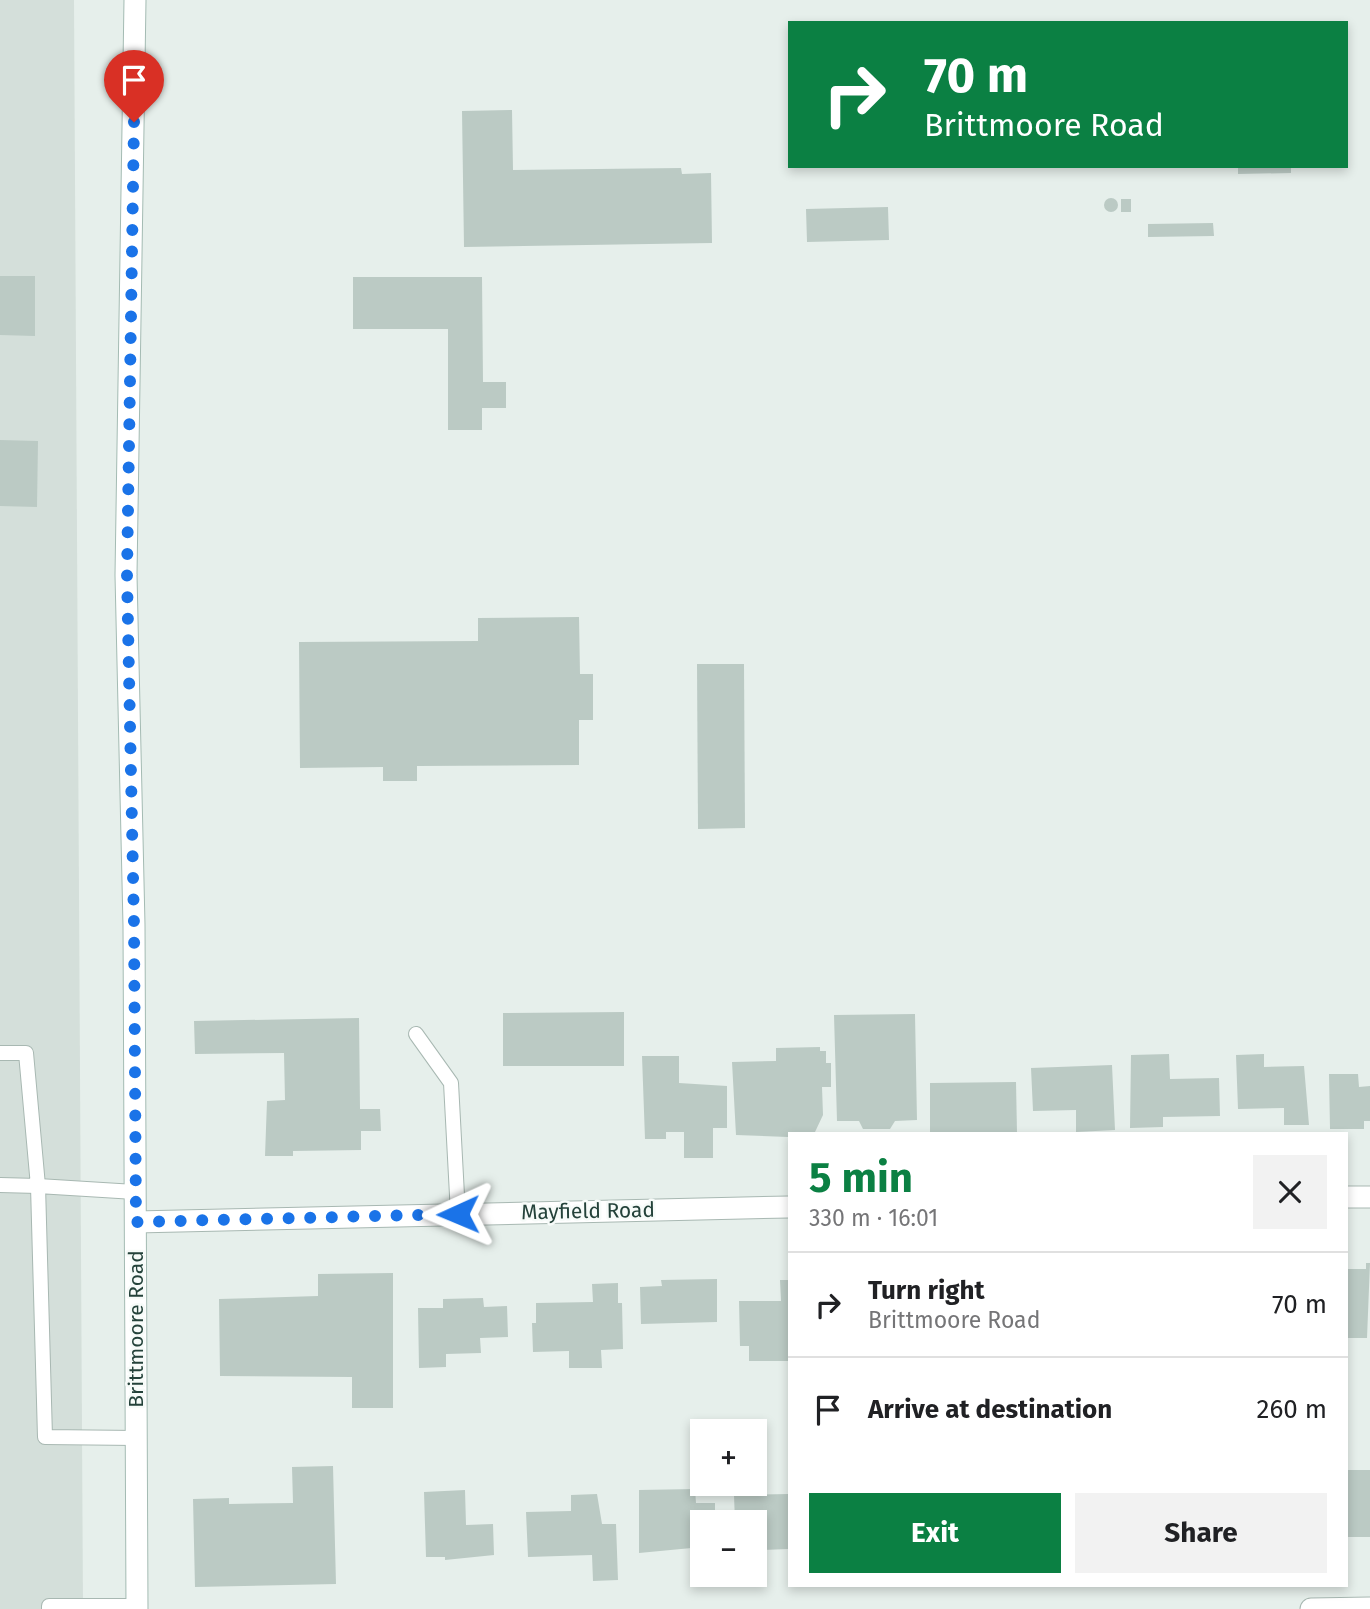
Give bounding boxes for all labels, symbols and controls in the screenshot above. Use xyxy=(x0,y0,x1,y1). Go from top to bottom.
text: 70 m xyxy=(924,46,1028,105)
icon: right xyxy=(809,49,900,140)
pin xyxy=(104,50,164,122)
icon: arrive xyxy=(115,61,153,99)
text: Brittmoore Road xyxy=(924,106,1164,144)
text: 5 min xyxy=(809,1153,913,1203)
button: close xyxy=(1253,1155,1327,1229)
position arrow xyxy=(421,1177,495,1251)
street label: Mayfield Road xyxy=(521,1197,655,1225)
text: 330 m · 16:01 xyxy=(809,1204,938,1232)
street label: Brittmoore Road xyxy=(123,1250,149,1408)
text: Turn right xyxy=(868,1275,985,1306)
icon: right xyxy=(809,1286,847,1324)
text: 70 m xyxy=(1272,1289,1327,1320)
text: Brittmoore Road xyxy=(868,1306,1040,1334)
icon: arrive xyxy=(809,1391,847,1429)
text: Arrive at destination xyxy=(868,1394,1112,1425)
text: 260 m xyxy=(1257,1394,1327,1425)
map controls xyxy=(690,1419,767,1587)
button: + xyxy=(690,1419,767,1496)
button: Exit xyxy=(809,1493,1061,1573)
button: Share xyxy=(1075,1493,1327,1573)
button: − xyxy=(690,1510,767,1587)

